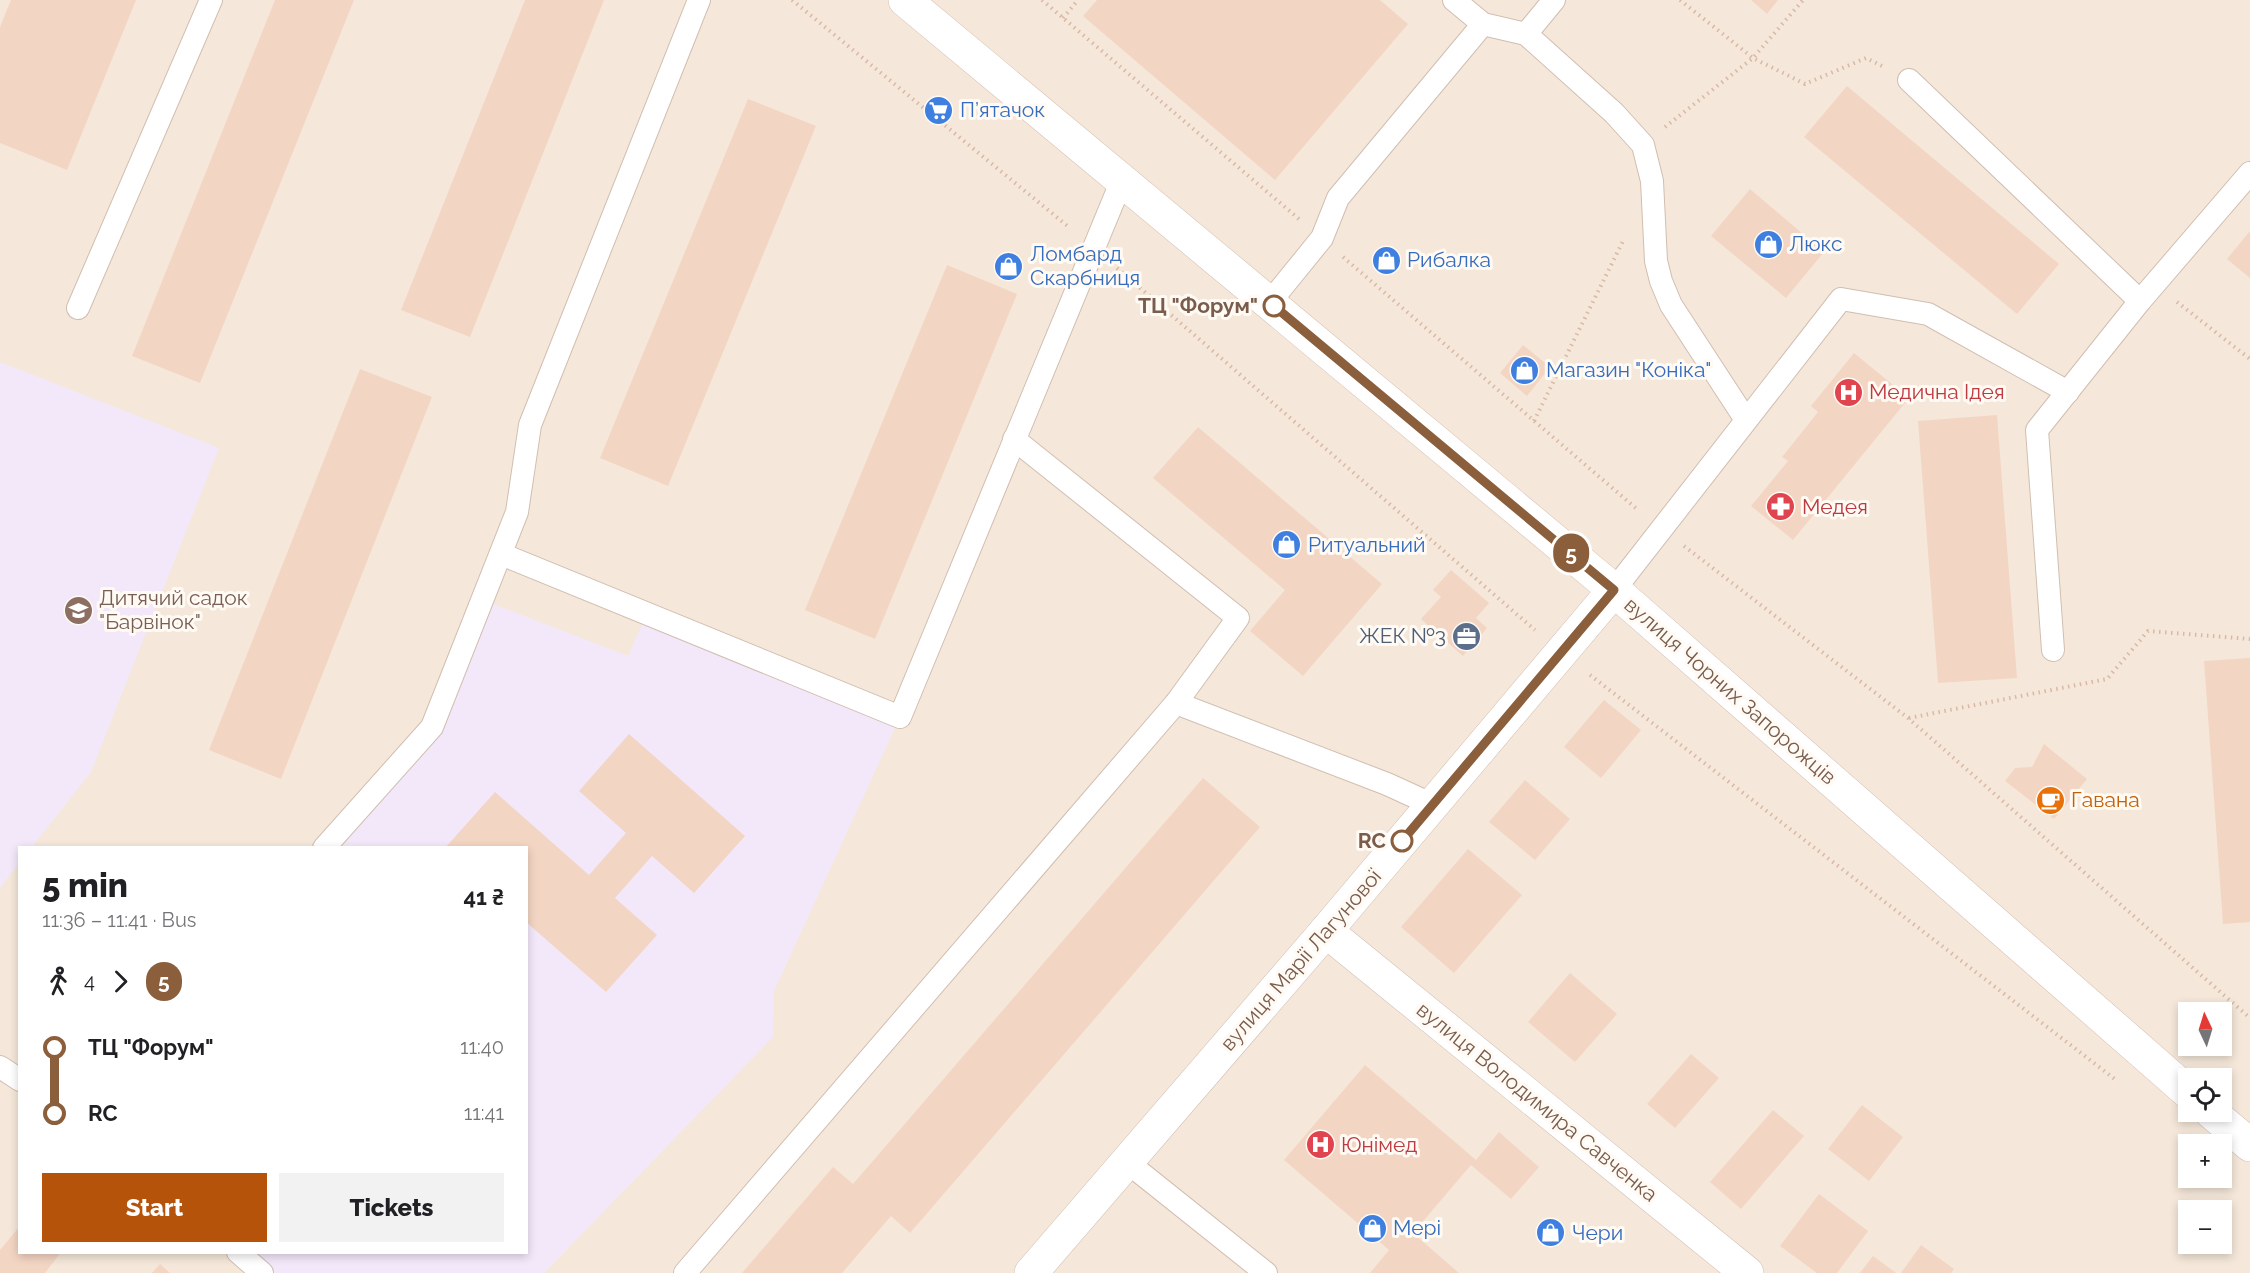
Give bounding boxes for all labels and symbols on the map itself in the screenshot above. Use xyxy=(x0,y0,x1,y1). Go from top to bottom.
supermarket icon: П’ятачок xyxy=(923,94,955,126)
place label: П’ятачок xyxy=(960,97,1045,122)
shop icon: Люкс xyxy=(1752,228,1784,260)
place label: Люкс xyxy=(1789,231,1843,256)
place label: Ломбард Скарбниця xyxy=(1030,241,1140,290)
shop icon: Рибалка xyxy=(1370,244,1402,276)
place label: Рибалка xyxy=(1407,247,1491,272)
shop icon: Ломбард Скарбниця xyxy=(993,250,1025,282)
place label: ТЦ "Форум" xyxy=(1138,293,1258,318)
marker: ТЦ "Форум" xyxy=(1263,295,1285,317)
shop icon: Магазин "Коніка" xyxy=(1509,354,1541,386)
place label: Магазин "Коніка" xyxy=(1546,357,1711,382)
hospital icon: Медична Ідея xyxy=(1832,376,1864,408)
place label: Медична Ідея xyxy=(1869,379,2005,404)
pharmacy icon: Медея xyxy=(1765,491,1797,523)
place label: Медея xyxy=(1802,494,1868,519)
shop icon: Ритуальний xyxy=(1271,529,1303,561)
place label: Ритуальний xyxy=(1308,532,1425,557)
line badge: 5 xyxy=(1552,534,1590,572)
place label: Дитячий садок "Барвінок" xyxy=(99,585,248,634)
street label: вулиця Чорних Запорожців xyxy=(1619,592,1841,789)
school or university icon: Дитячий садок "Барвінок" xyxy=(62,594,94,626)
office icon: ЖЕК №3 xyxy=(1451,620,1483,652)
place label: ЖЕК №3 xyxy=(1359,623,1446,648)
cafe icon: Гавана xyxy=(2034,784,2066,816)
place label: Гавана xyxy=(2071,787,2140,812)
place label: RC xyxy=(1358,828,1386,853)
marker: RC xyxy=(1391,830,1413,852)
street label: вулиця Марії Лагунової xyxy=(1215,863,1387,1056)
street label: вулиця Володимира Савченка xyxy=(1412,997,1663,1207)
north arrow xyxy=(2178,1002,2232,1056)
hospital icon: Юнімед xyxy=(1304,1129,1336,1161)
place label: Юнімед xyxy=(1341,1132,1418,1157)
shop icon: Мері xyxy=(1356,1212,1388,1244)
place label: Мері xyxy=(1393,1215,1441,1240)
shop icon: Чери xyxy=(1535,1217,1567,1249)
place label: Чери xyxy=(1572,1220,1623,1245)

